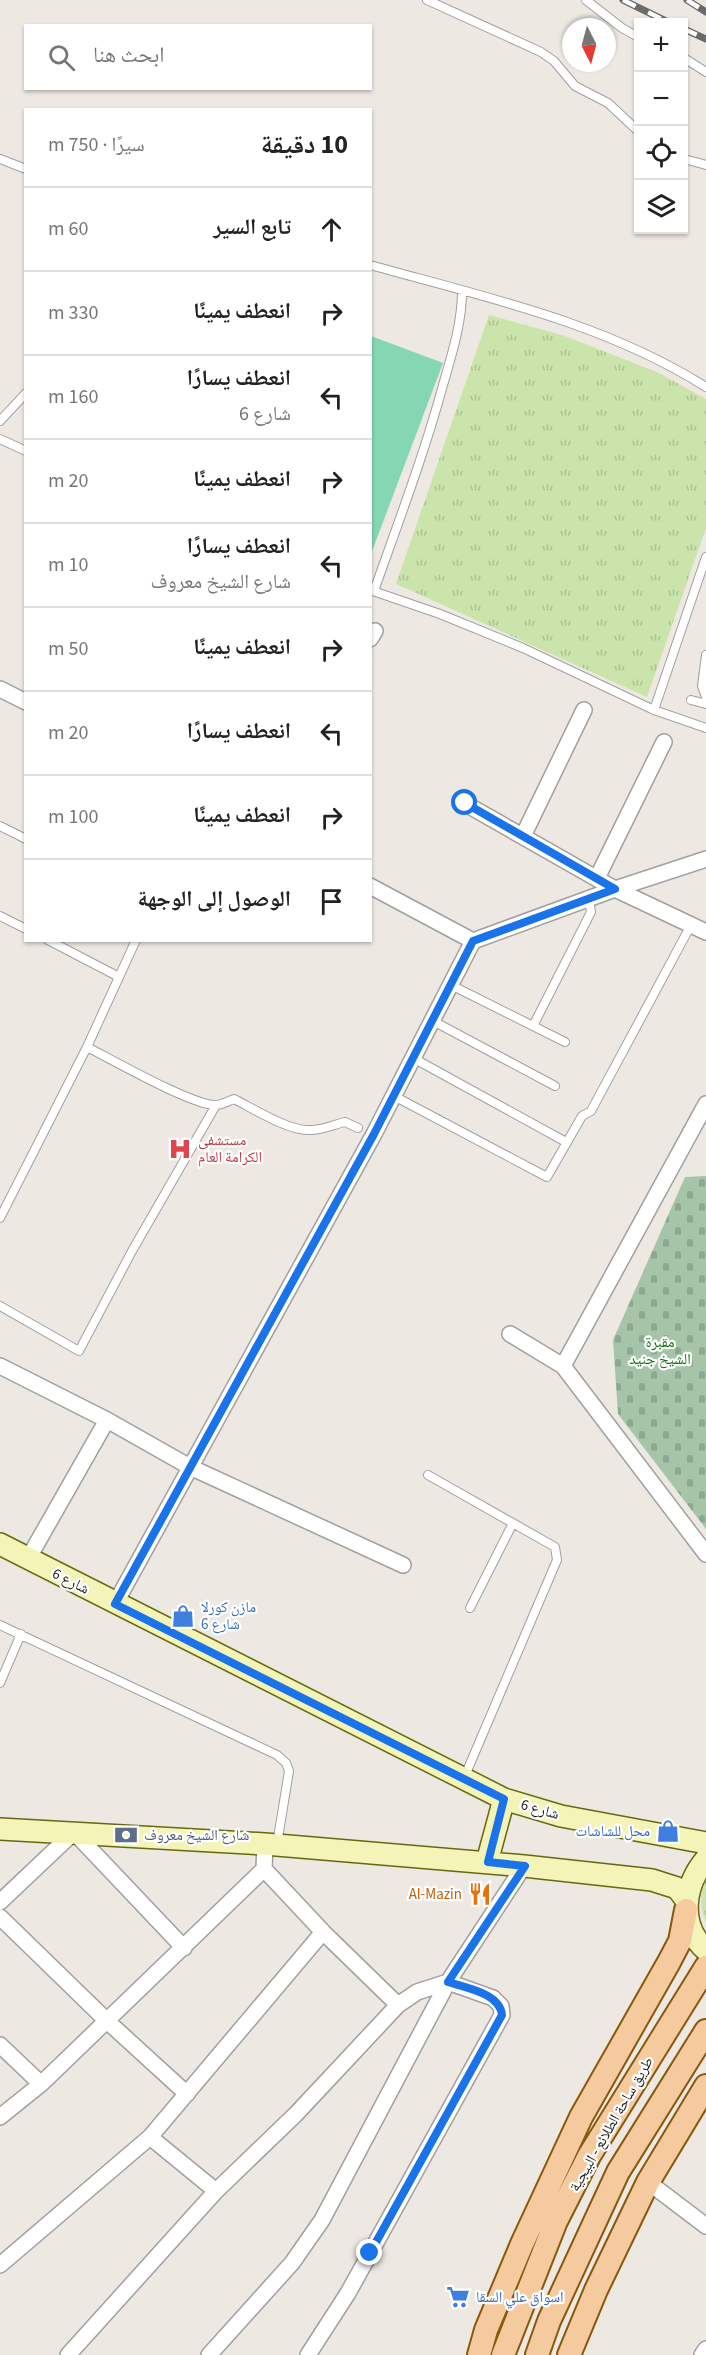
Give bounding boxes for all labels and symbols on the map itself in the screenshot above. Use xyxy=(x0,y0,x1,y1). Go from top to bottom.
north arrow xyxy=(562,18,616,72)
route start xyxy=(451,789,477,815)
place label: مستشفى الكرامة العام xyxy=(198,1130,262,1168)
hospital icon: مستشفى الكرامة العام xyxy=(167,1136,193,1162)
park label: مقبرة الشيخ جنيد xyxy=(629,1332,691,1370)
street label: شارع 6 xyxy=(49,1563,93,1600)
place label: مازن كورلا شارع 6 xyxy=(201,1597,256,1635)
shop icon: مازن كورلا شارع 6 xyxy=(170,1603,196,1629)
street label: شارع 6 xyxy=(518,1794,562,1825)
shop icon: محل للشاشات xyxy=(655,1818,681,1844)
place label: محل للشاشات xyxy=(575,1821,650,1842)
bank icon: شارع الشيخ معروف xyxy=(113,1822,139,1848)
place label: شارع الشيخ معروف xyxy=(144,1825,250,1846)
restaurant icon: Al-Mazin xyxy=(467,1881,493,1907)
place label: Al-Mazin xyxy=(409,1884,462,1905)
street label: طريق ساحة الطلائع - البيجية xyxy=(564,2053,659,2196)
route end xyxy=(356,2239,382,2265)
supermarket icon: اسواق علي السقا xyxy=(445,2284,471,2310)
place label: اسواق علي السقا xyxy=(476,2287,564,2309)

